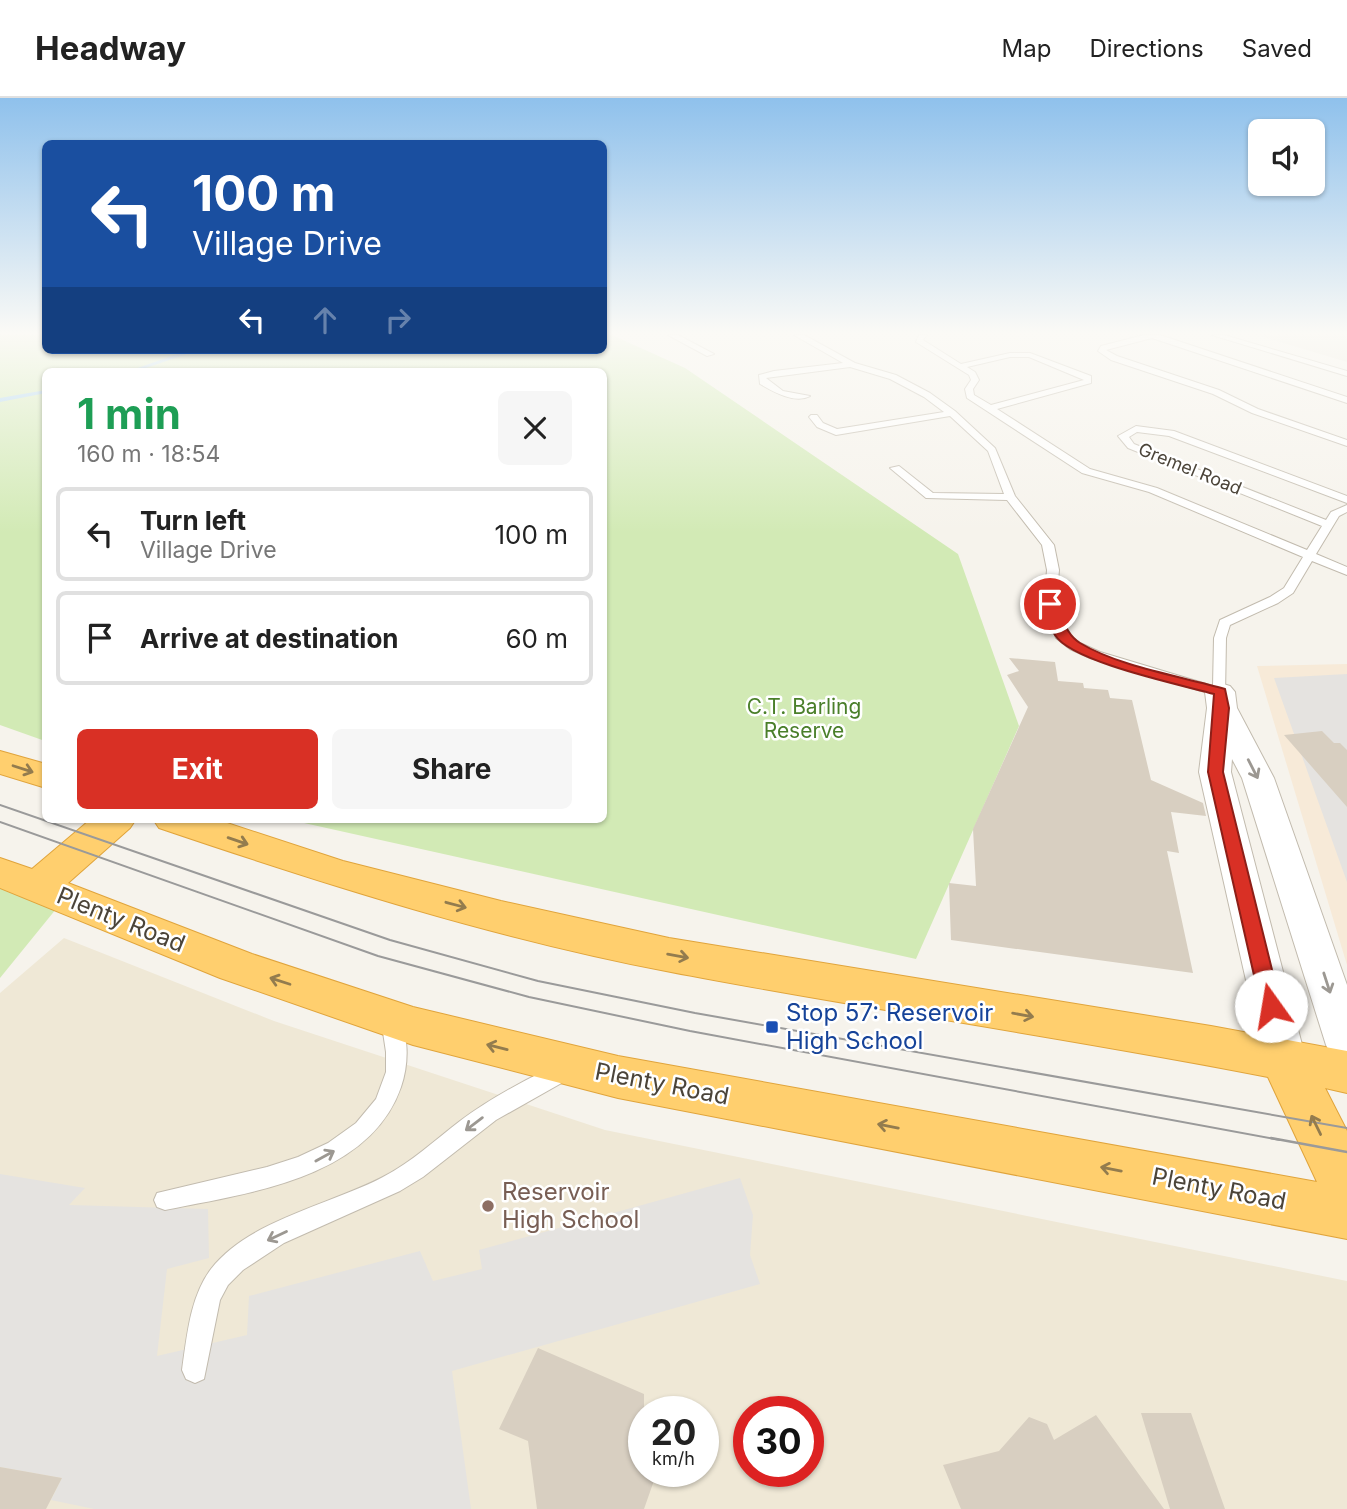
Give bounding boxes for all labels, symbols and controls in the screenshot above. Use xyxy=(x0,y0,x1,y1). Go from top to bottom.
text: Headway xyxy=(35,28,186,68)
text: Map xyxy=(1002,34,1051,63)
text: Directions xyxy=(1089,34,1204,63)
text: Saved xyxy=(1242,34,1312,63)
map controls xyxy=(1248,119,1325,196)
button: sound xyxy=(1248,119,1325,196)
text: 100 m xyxy=(192,164,336,223)
icon: left xyxy=(77,168,168,259)
text: Village Drive xyxy=(192,224,382,263)
icon: left xyxy=(233,301,271,339)
icon: ahead xyxy=(306,301,344,339)
icon: right xyxy=(379,301,417,339)
text: 1 min xyxy=(77,388,181,439)
button: close xyxy=(498,391,572,465)
street label: Gremel Road xyxy=(1135,438,1245,499)
text: 160 m · 18:54 xyxy=(77,440,220,468)
text: Turn left xyxy=(140,505,246,536)
icon: left xyxy=(81,515,119,553)
text: 100 m xyxy=(495,519,568,550)
text: Village Drive xyxy=(140,536,277,564)
pin xyxy=(1020,574,1080,634)
icon: arrive xyxy=(1031,585,1069,623)
icon: arrive xyxy=(81,619,119,657)
text: Arrive at destination xyxy=(140,623,399,654)
text: 60 m xyxy=(505,623,568,654)
park label: C.T. Barling Reserve xyxy=(747,694,861,743)
button: Exit xyxy=(77,729,318,809)
button: Share xyxy=(332,729,572,809)
one-way arrow xyxy=(1246,758,1260,779)
one-way arrow xyxy=(11,764,33,776)
one-way arrow xyxy=(227,836,249,848)
street label: Plenty Road xyxy=(53,881,190,958)
one-way arrow xyxy=(445,900,467,913)
one-way arrow xyxy=(666,950,689,963)
position arrow xyxy=(1234,969,1308,1043)
one-way arrow xyxy=(1322,972,1335,994)
one-way arrow xyxy=(269,974,291,986)
place label: Stop 57: Reservoir High School xyxy=(786,998,993,1055)
one-way arrow xyxy=(1011,1009,1034,1022)
marker: Stop 57: Reservoir High School xyxy=(764,1019,780,1035)
one-way arrow xyxy=(486,1039,509,1053)
street label: Plenty Road xyxy=(593,1056,731,1111)
one-way arrow xyxy=(1308,1115,1322,1136)
one-way arrow xyxy=(465,1117,484,1132)
one-way arrow xyxy=(877,1119,900,1133)
one-way arrow xyxy=(314,1149,335,1162)
one-way arrow xyxy=(1100,1161,1123,1175)
street label: Plenty Road xyxy=(1150,1161,1288,1216)
place label: Reservoir High School xyxy=(502,1177,639,1234)
marker: Reservoir High School xyxy=(480,1198,496,1214)
one-way arrow xyxy=(267,1230,288,1243)
speed limit sign: 30 xyxy=(733,1396,824,1487)
text: 20 xyxy=(651,1411,696,1453)
text: km/h xyxy=(652,1448,695,1469)

